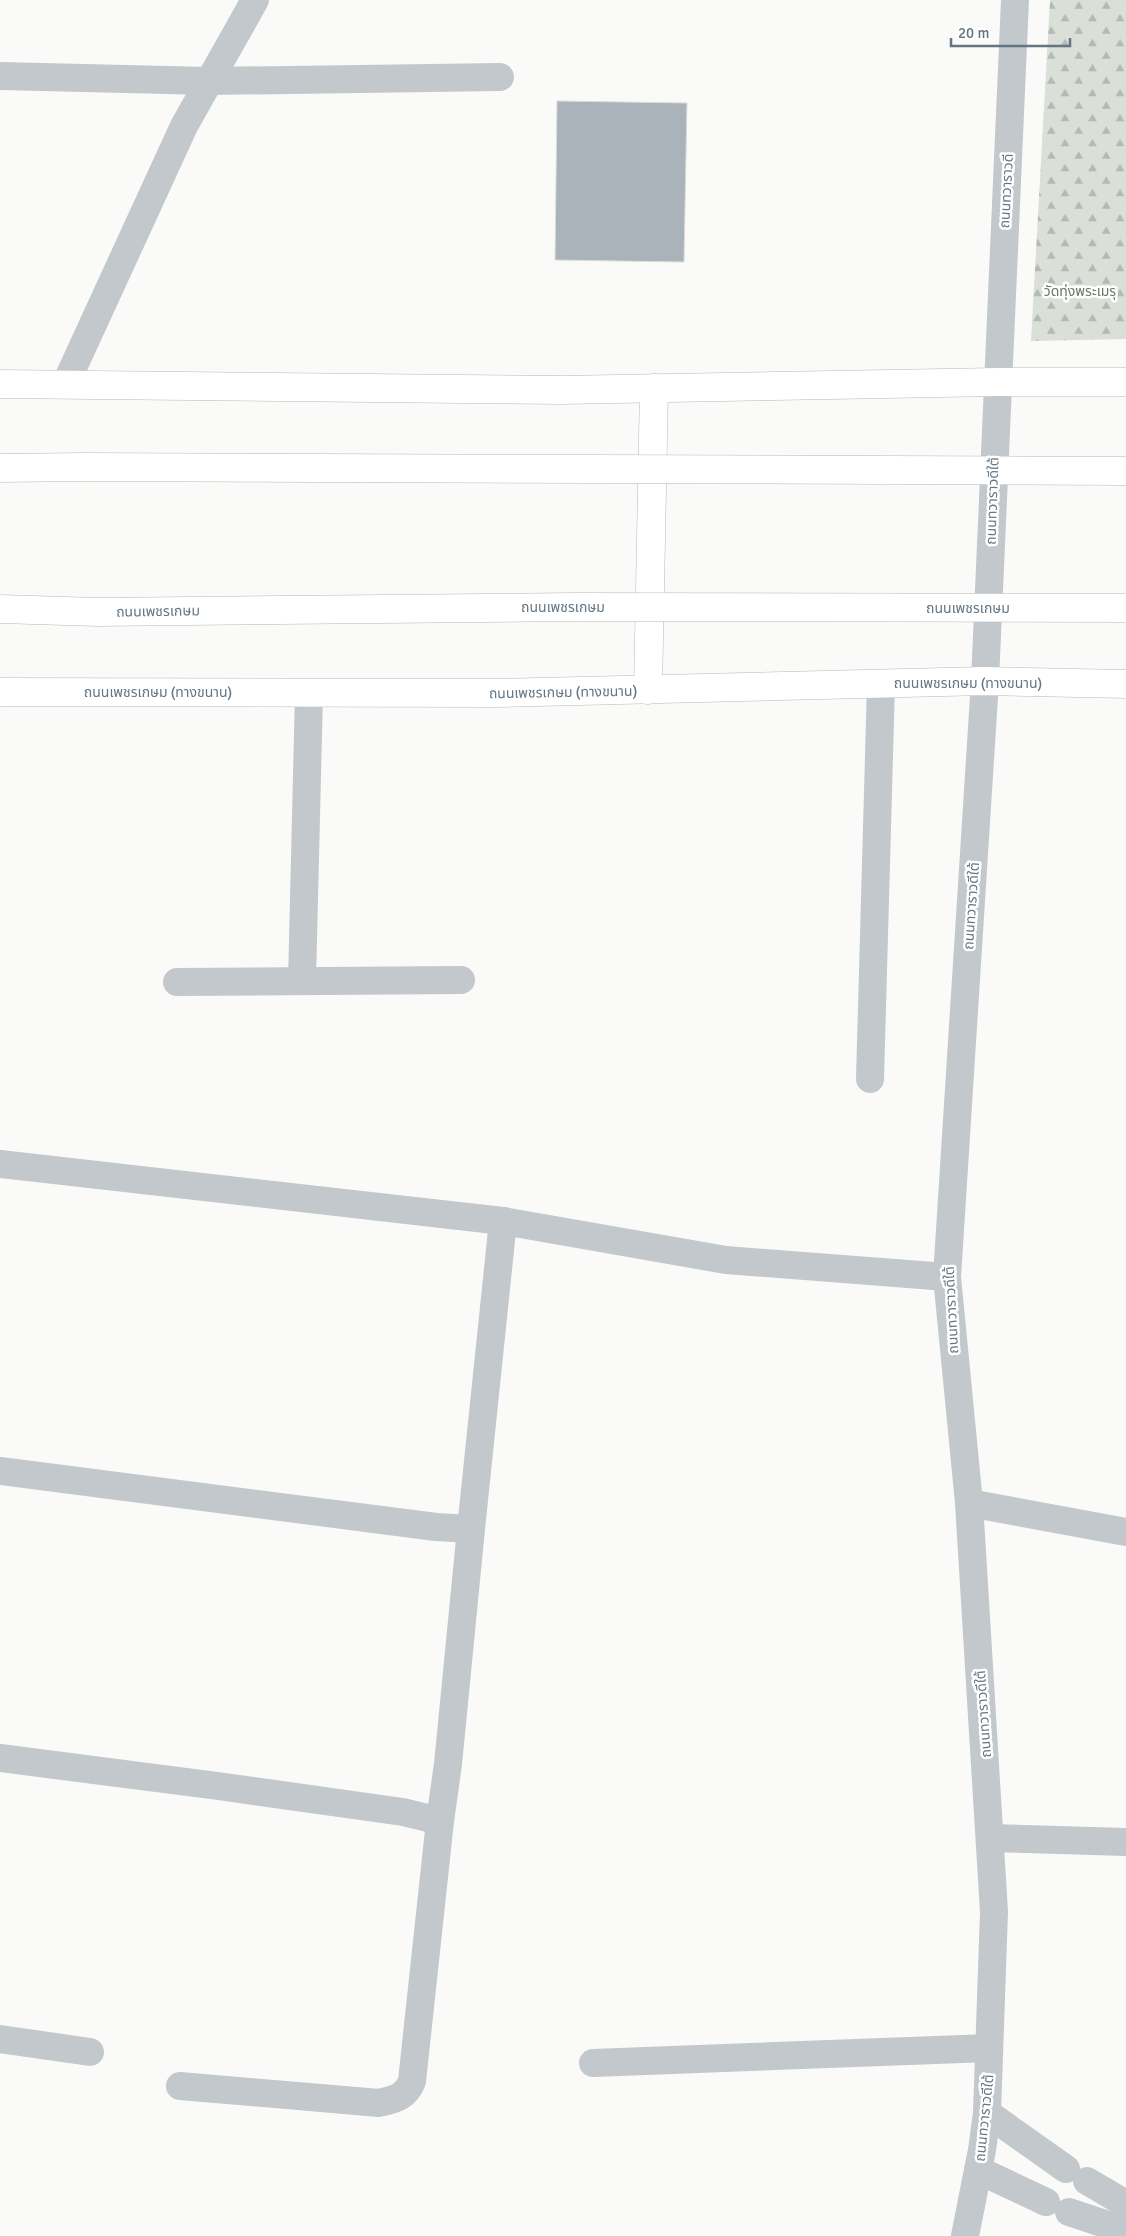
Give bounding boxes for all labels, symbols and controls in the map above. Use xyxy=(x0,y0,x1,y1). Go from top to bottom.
scale bar xyxy=(951,15,1070,47)
text: 20 m xyxy=(958,24,989,42)
street label: ถนนทวาราวดี xyxy=(996,153,1017,229)
park label: วัดทุ่งพระเมรุ xyxy=(1044,283,1116,300)
street label: ถนนทวาราวดีใต้ xyxy=(982,457,1003,545)
street label: ถนนเพชรเกษม xyxy=(521,599,605,616)
street label: ถนนเพชรเกษม xyxy=(926,600,1010,617)
street label: ถนนเพชรเกษม xyxy=(116,602,200,621)
street label: ถนนเพชรเกษม (ทางขนาน) xyxy=(894,675,1042,692)
street label: ถนนเพชรเกษม (ทางขนาน) xyxy=(489,683,637,702)
street label: ถนนเพชรเกษม (ทางขนาน) xyxy=(84,684,232,701)
street label: ถนนทวาราวดีใต้ xyxy=(960,862,983,950)
street label: ถนนทวาราวดีใต้ xyxy=(941,1266,962,1354)
street label: ถนนทวาราวดีใต้ xyxy=(972,1670,995,1758)
street label: ถนนทวาราวดีใต้ xyxy=(971,2074,998,2162)

